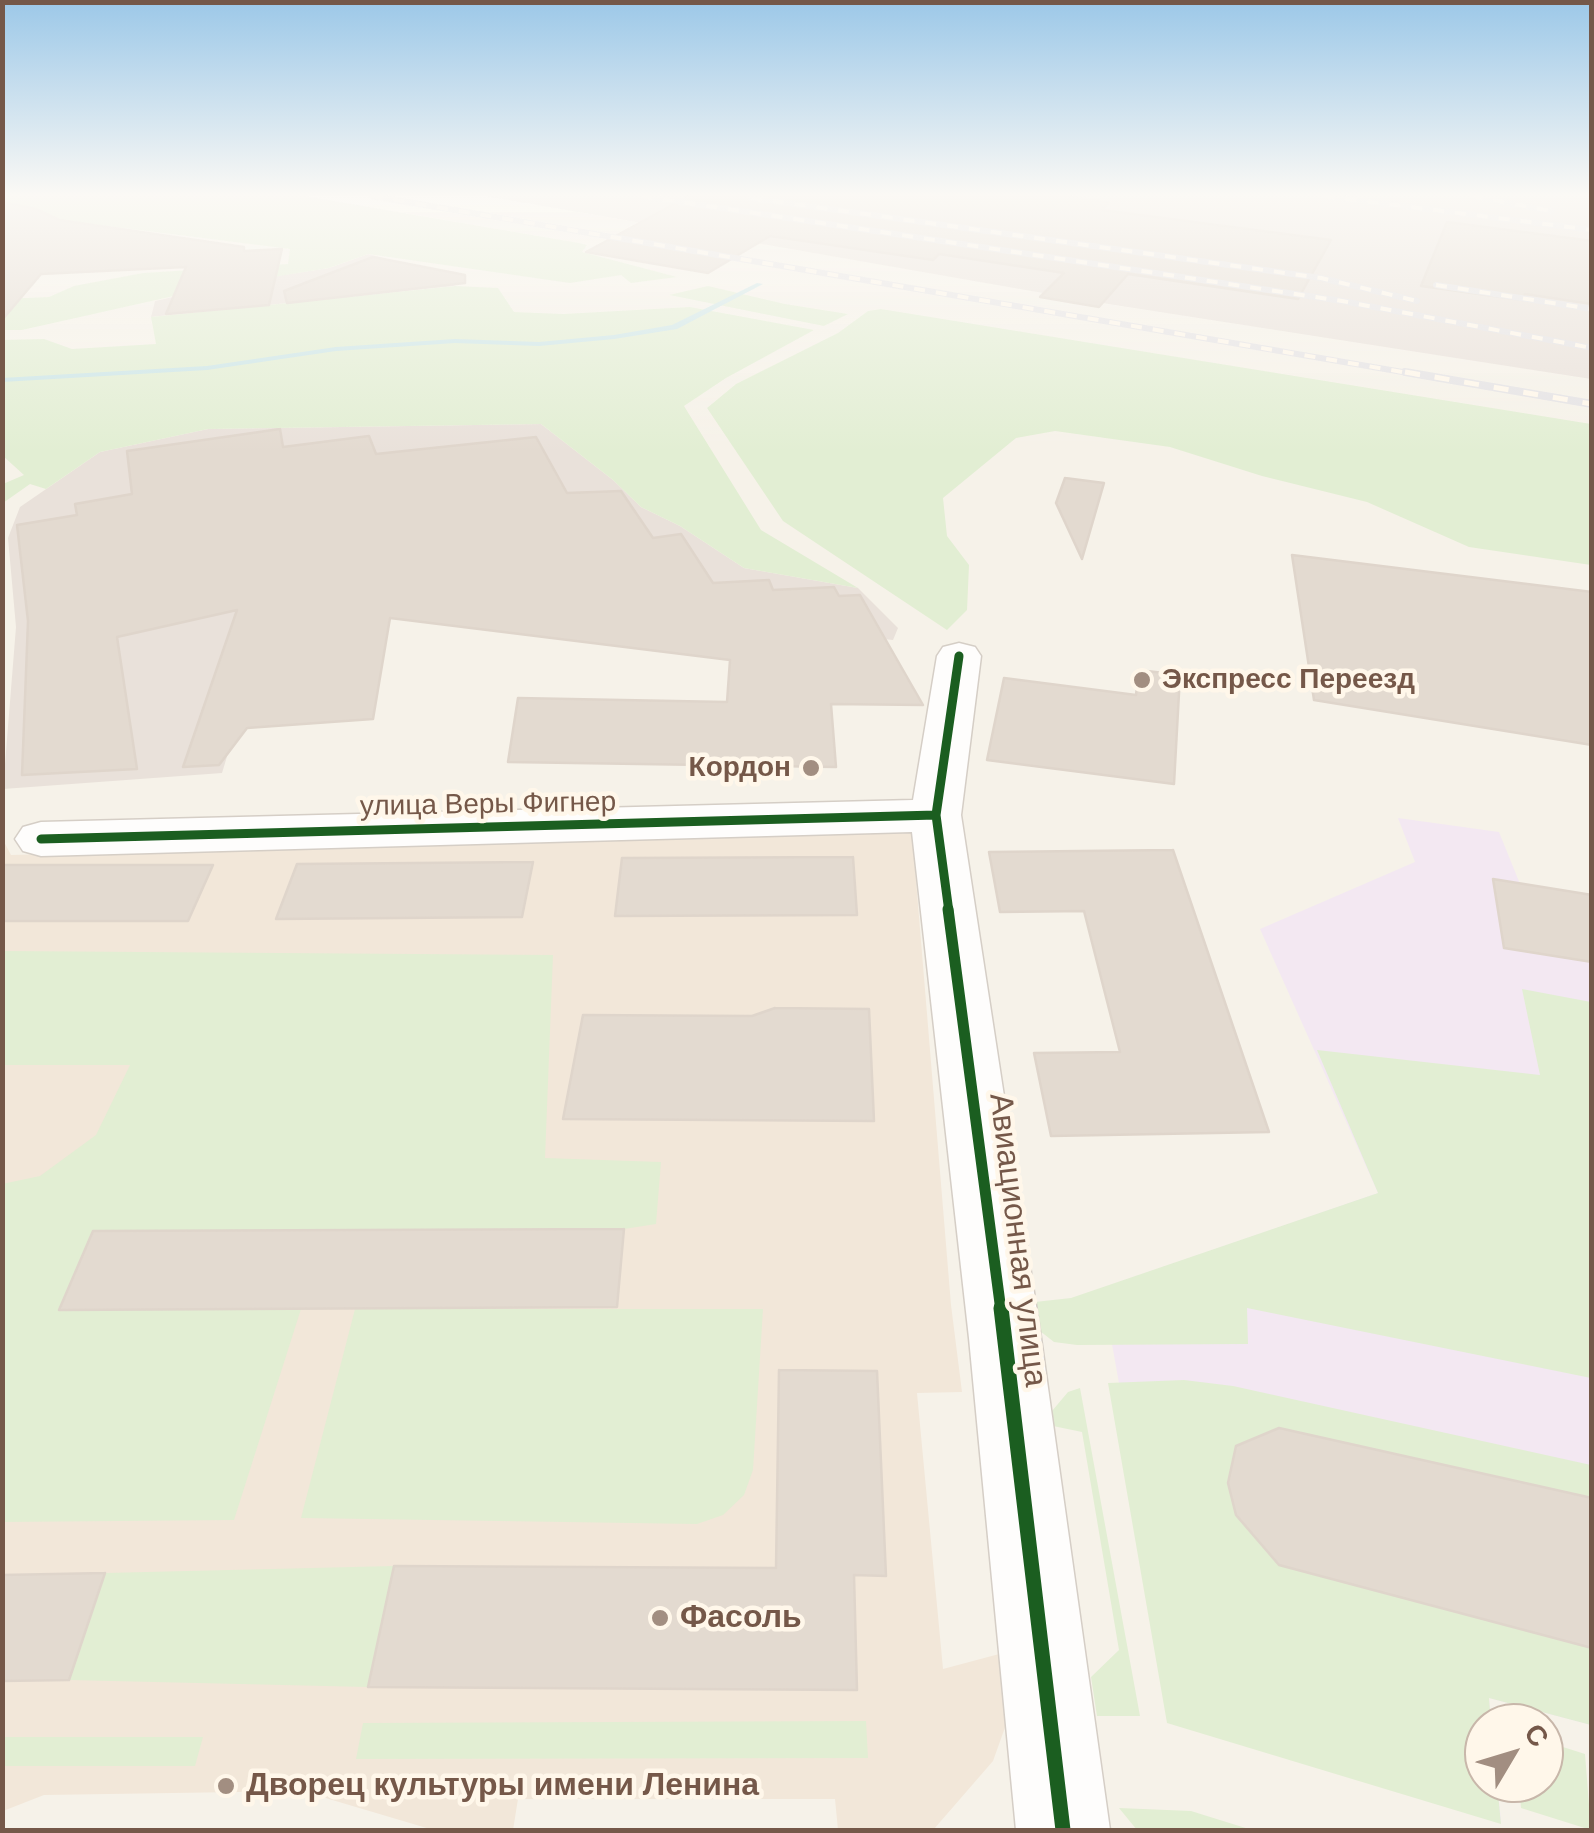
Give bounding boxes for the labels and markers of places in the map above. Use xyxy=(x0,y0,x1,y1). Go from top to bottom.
place label: Экспресс Переезд xyxy=(1162,663,1415,697)
marker: Экспресс Переезд xyxy=(1131,669,1153,691)
place label: Кордон xyxy=(689,751,791,785)
marker: Кордон xyxy=(800,757,822,779)
place label: Фасоль xyxy=(680,1599,802,1637)
marker: Фасоль xyxy=(649,1607,671,1629)
place label: Дворец культуры имени Ленина xyxy=(246,1767,759,1805)
marker: Дворец культуры имени Ленина xyxy=(215,1775,237,1797)

